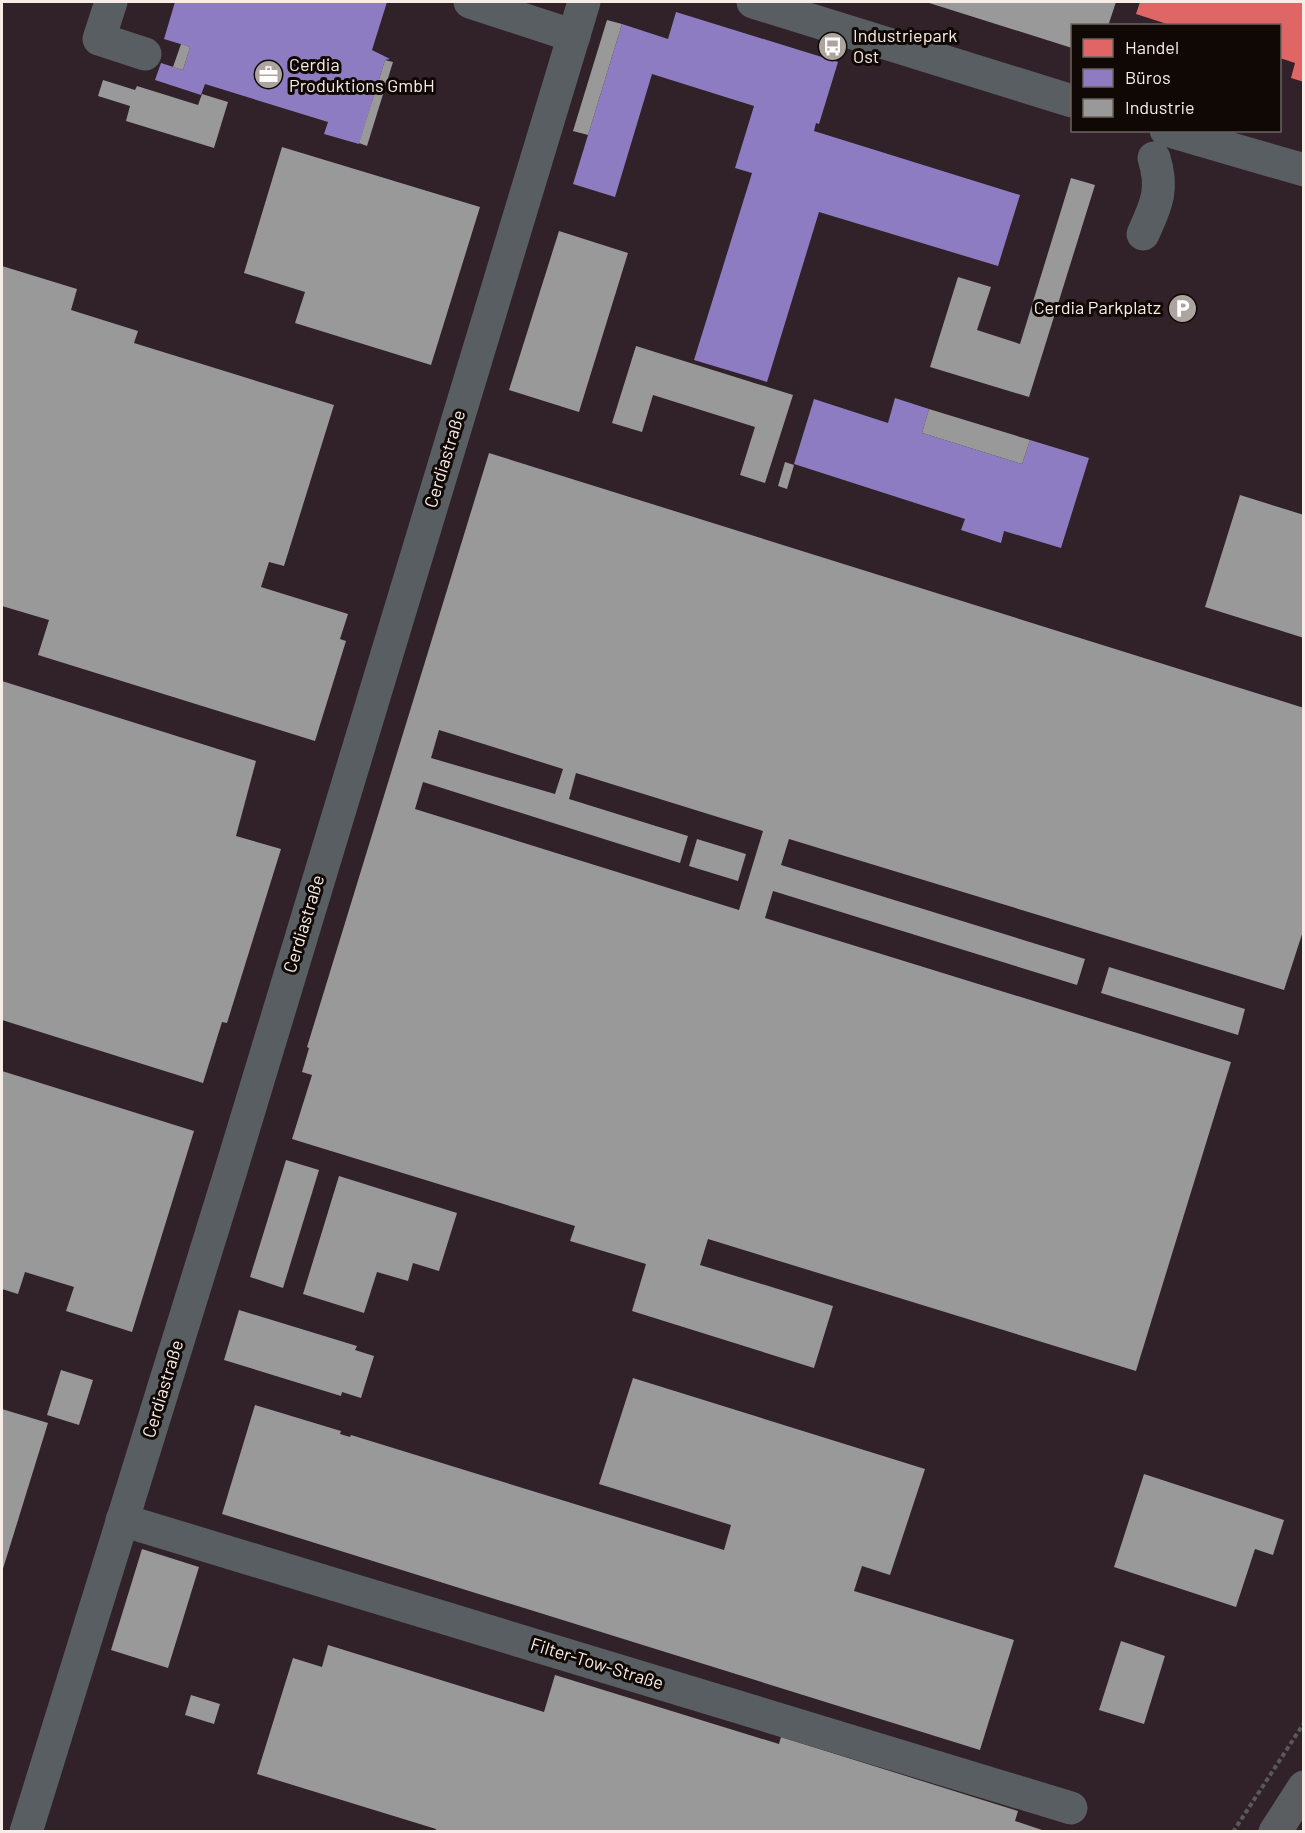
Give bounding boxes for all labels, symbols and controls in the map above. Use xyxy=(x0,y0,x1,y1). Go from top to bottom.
place label: Industriepark Ost xyxy=(853,24,957,67)
legend xyxy=(1071,24,1281,132)
bus stop icon: Industriepark Ost xyxy=(816,30,848,62)
text: Handel xyxy=(1125,36,1179,58)
place label: Cerdia Produktions GmbH xyxy=(289,53,435,96)
office icon: Cerdia Produktions GmbH xyxy=(252,59,284,91)
text: Büros xyxy=(1125,66,1171,88)
text: Industrie xyxy=(1125,96,1195,118)
parking icon: Cerdia Parkplatz xyxy=(1166,292,1198,324)
place label: Cerdia Parkplatz xyxy=(1034,296,1161,318)
street label: Cerdiastraße xyxy=(419,407,469,510)
street label: Cerdiastraße xyxy=(278,872,328,975)
street label: Cerdiastraße xyxy=(137,1337,187,1440)
street label: Filter-Tow-Straße xyxy=(528,1632,667,1694)

